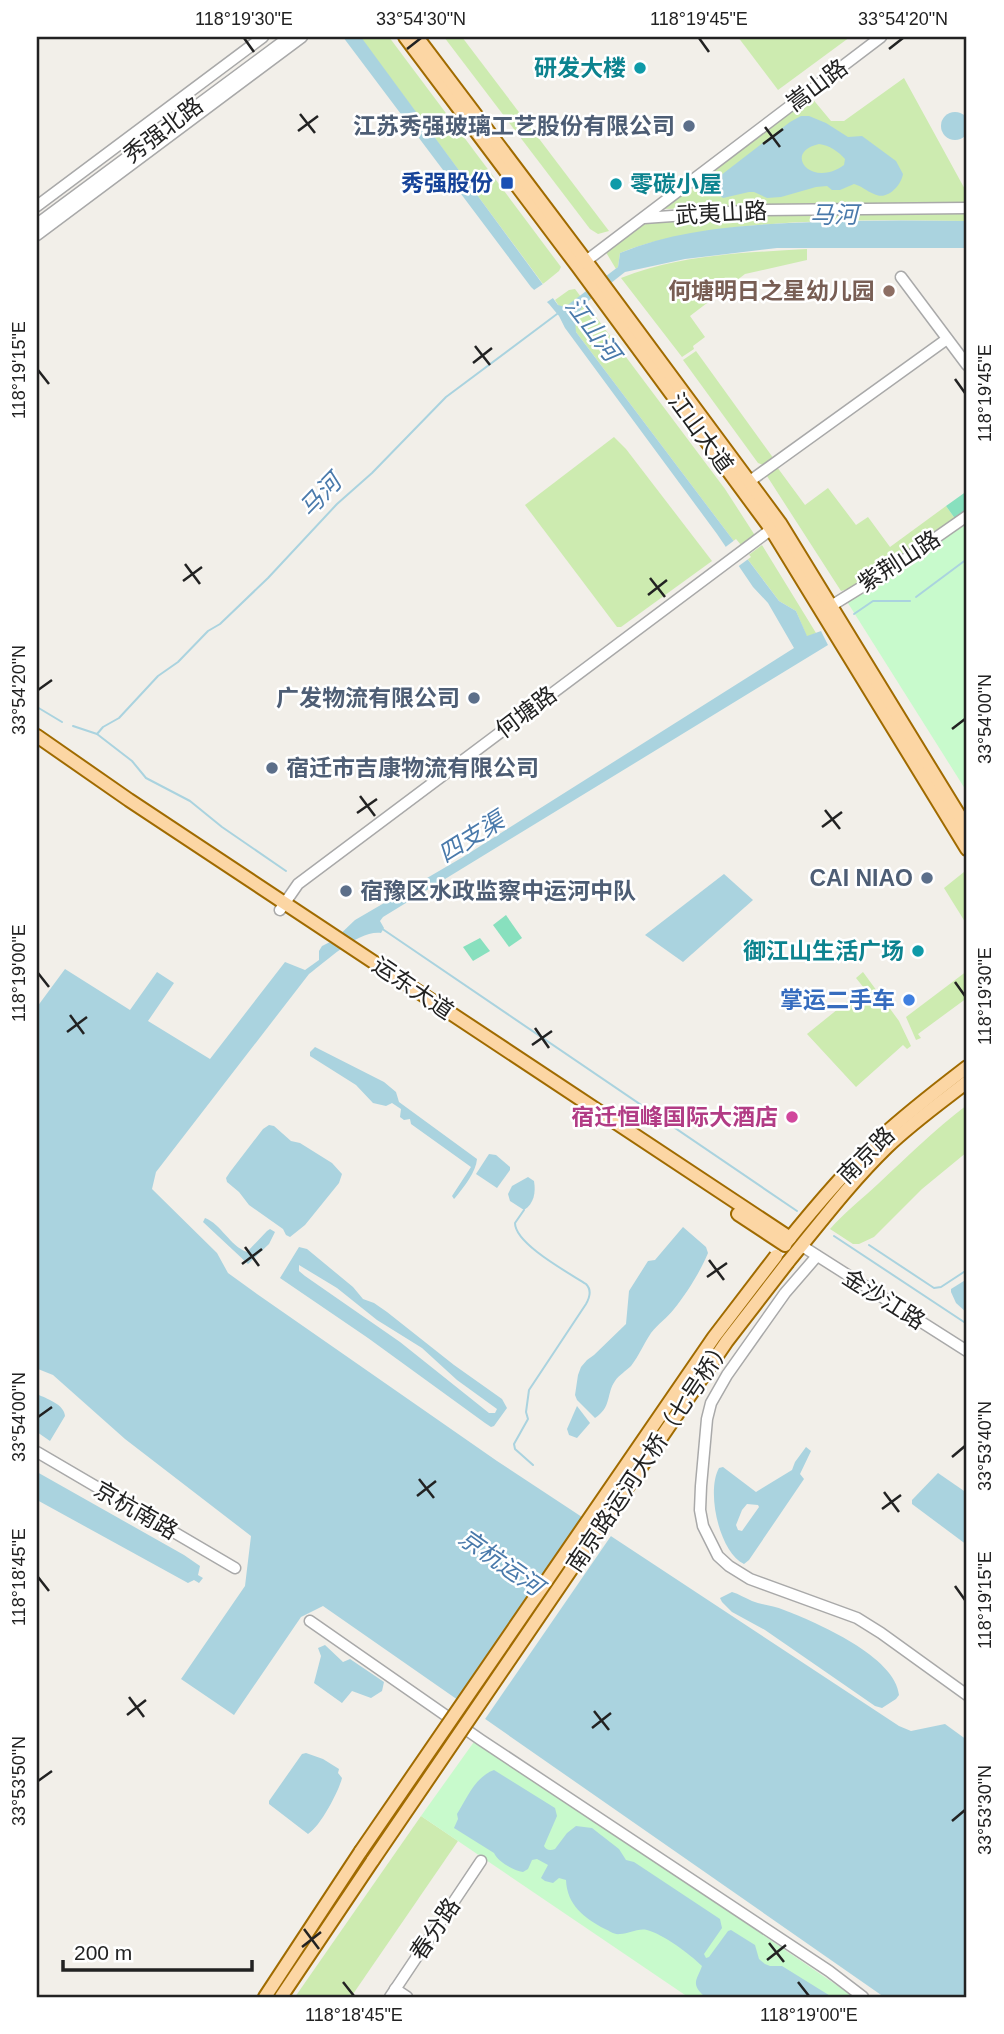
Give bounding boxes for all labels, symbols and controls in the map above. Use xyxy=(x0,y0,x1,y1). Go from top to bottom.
text: 118°19'30"E xyxy=(195,9,293,29)
text: 33°54'30"N xyxy=(376,9,466,29)
text: 118°19'45"E xyxy=(650,9,748,29)
text: 33°54'20"N xyxy=(858,9,948,29)
street label: 嵩山路 xyxy=(782,54,852,116)
place label: 研发大楼 xyxy=(534,55,626,81)
marker: 研发大楼 xyxy=(632,60,648,76)
street label: 秀强北路 xyxy=(118,92,208,168)
place label: 江苏秀强玻璃工艺股份有限公司 xyxy=(353,113,675,139)
marker: 江苏秀强玻璃工艺股份有限公司 xyxy=(681,118,697,134)
place label: 秀强股份 xyxy=(401,170,493,196)
place label: 零碳小屋 xyxy=(630,171,722,197)
marker: 秀强股份 xyxy=(499,175,515,191)
marker: 零碳小屋 xyxy=(608,176,624,192)
street label: 武夷山路 xyxy=(674,198,768,228)
water label: 马河 xyxy=(810,201,862,228)
place label: 何塘明日之星幼儿园 xyxy=(668,278,875,304)
marker: 何塘明日之星幼儿园 xyxy=(881,283,897,299)
water label: 江山河 xyxy=(561,292,628,369)
text: 118°19'15"E xyxy=(9,321,29,419)
text: 118°19'45"E xyxy=(975,344,995,442)
street label: 江山大道 xyxy=(663,388,739,478)
water label: 马河 xyxy=(294,465,349,522)
street label: 紫荆山路 xyxy=(853,525,945,597)
text: 33°54'20"N xyxy=(9,645,29,735)
text: 33°54'00"N xyxy=(975,674,995,764)
street label: 何塘路 xyxy=(491,681,561,743)
place label: 广发物流有限公司 xyxy=(276,685,460,711)
marker: 广发物流有限公司 xyxy=(466,690,482,706)
place label: 宿迁市吉康物流有限公司 xyxy=(286,755,539,781)
marker: 宿迁市吉康物流有限公司 xyxy=(264,760,280,776)
water label: 四支渠 xyxy=(433,805,511,868)
place label: CAI NIAO xyxy=(810,865,913,891)
marker: CAI NIAO xyxy=(919,870,935,886)
place label: 宿豫区水政监察中运河中队 xyxy=(360,878,636,904)
marker: 宿豫区水政监察中运河中队 xyxy=(338,883,354,899)
text: 118°19'00"E xyxy=(9,924,29,1022)
place label: 御江山生活广场 xyxy=(743,938,904,964)
marker: 御江山生活广场 xyxy=(910,943,926,959)
text: 118°19'30"E xyxy=(975,947,995,1045)
street label: 运东大道 xyxy=(368,951,458,1025)
place label: 掌运二手车 xyxy=(780,987,895,1013)
marker: 掌运二手车 xyxy=(901,992,917,1008)
place label: 宿迁恒峰国际大酒店 xyxy=(571,1104,778,1130)
marker: 宿迁恒峰国际大酒店 xyxy=(784,1109,800,1125)
street label: 南京路 xyxy=(832,1121,900,1189)
street label: 金沙江路 xyxy=(838,1264,930,1334)
street label: 南京路运河大桥（七号桥） xyxy=(561,1333,737,1577)
text: 33°54'00"N xyxy=(9,1372,29,1462)
text: 33°53'40"N xyxy=(975,1401,995,1491)
street label: 京杭南路 xyxy=(90,1476,182,1544)
water label: 京杭运河 xyxy=(454,1523,551,1603)
text: 118°18'45"E xyxy=(9,1528,29,1626)
text: 118°19'15"E xyxy=(975,1551,995,1649)
text: 33°53'50"N xyxy=(9,1736,29,1826)
text: 33°53'30"N xyxy=(975,1765,995,1855)
street label: 春分路 xyxy=(405,1893,465,1965)
scale bar xyxy=(63,1929,252,1973)
text: 200 m xyxy=(74,1941,132,1964)
text: 118°18'45"E xyxy=(305,2005,403,2025)
text: 118°19'00"E xyxy=(760,2005,858,2025)

